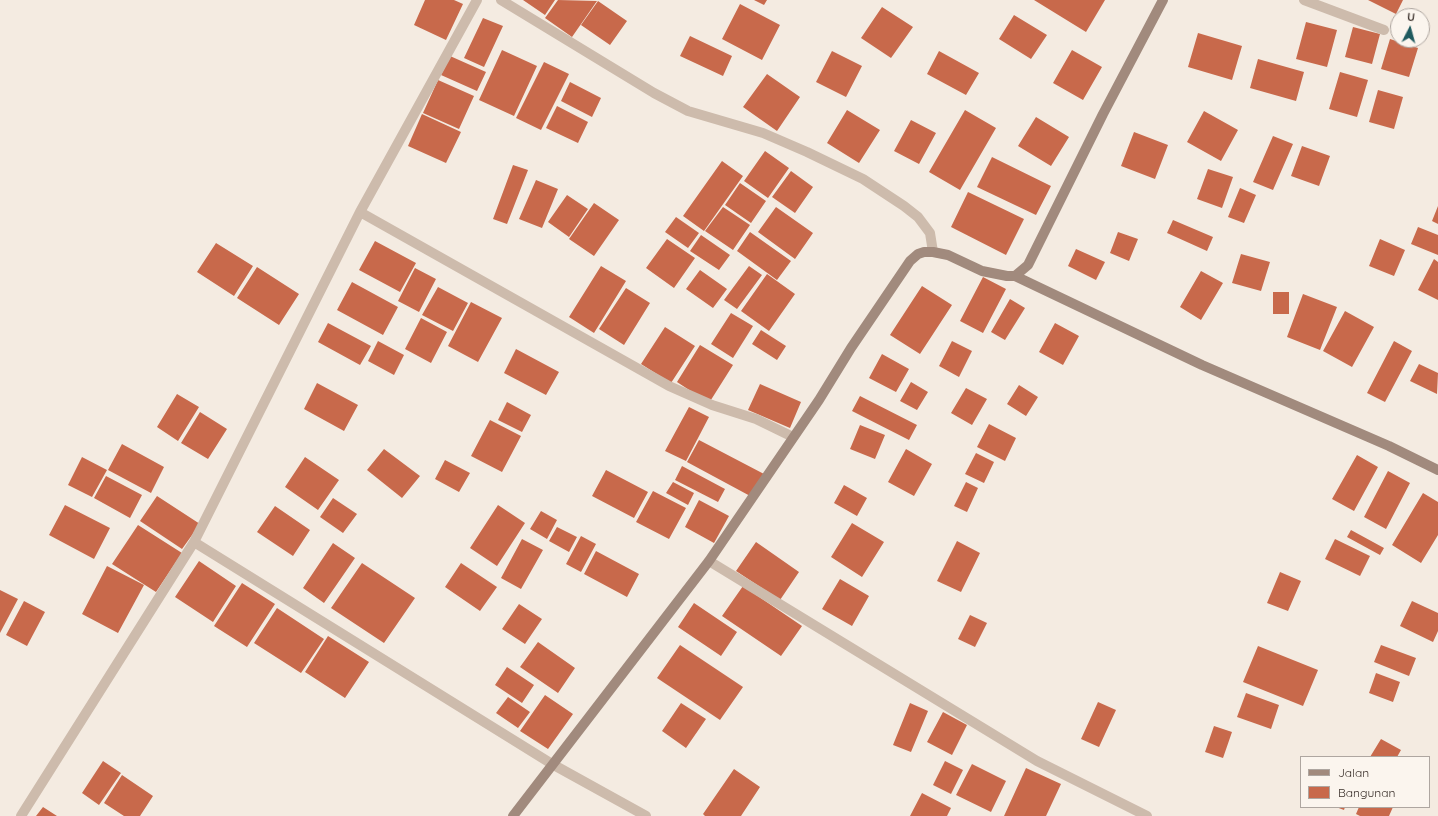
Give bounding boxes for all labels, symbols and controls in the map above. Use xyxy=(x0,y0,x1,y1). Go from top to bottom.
north arrow xyxy=(1390,8,1430,48)
text: U xyxy=(1407,10,1416,24)
legend xyxy=(1300,756,1430,808)
text: Jalan xyxy=(1338,765,1369,780)
text: Bangunan xyxy=(1338,785,1395,800)

